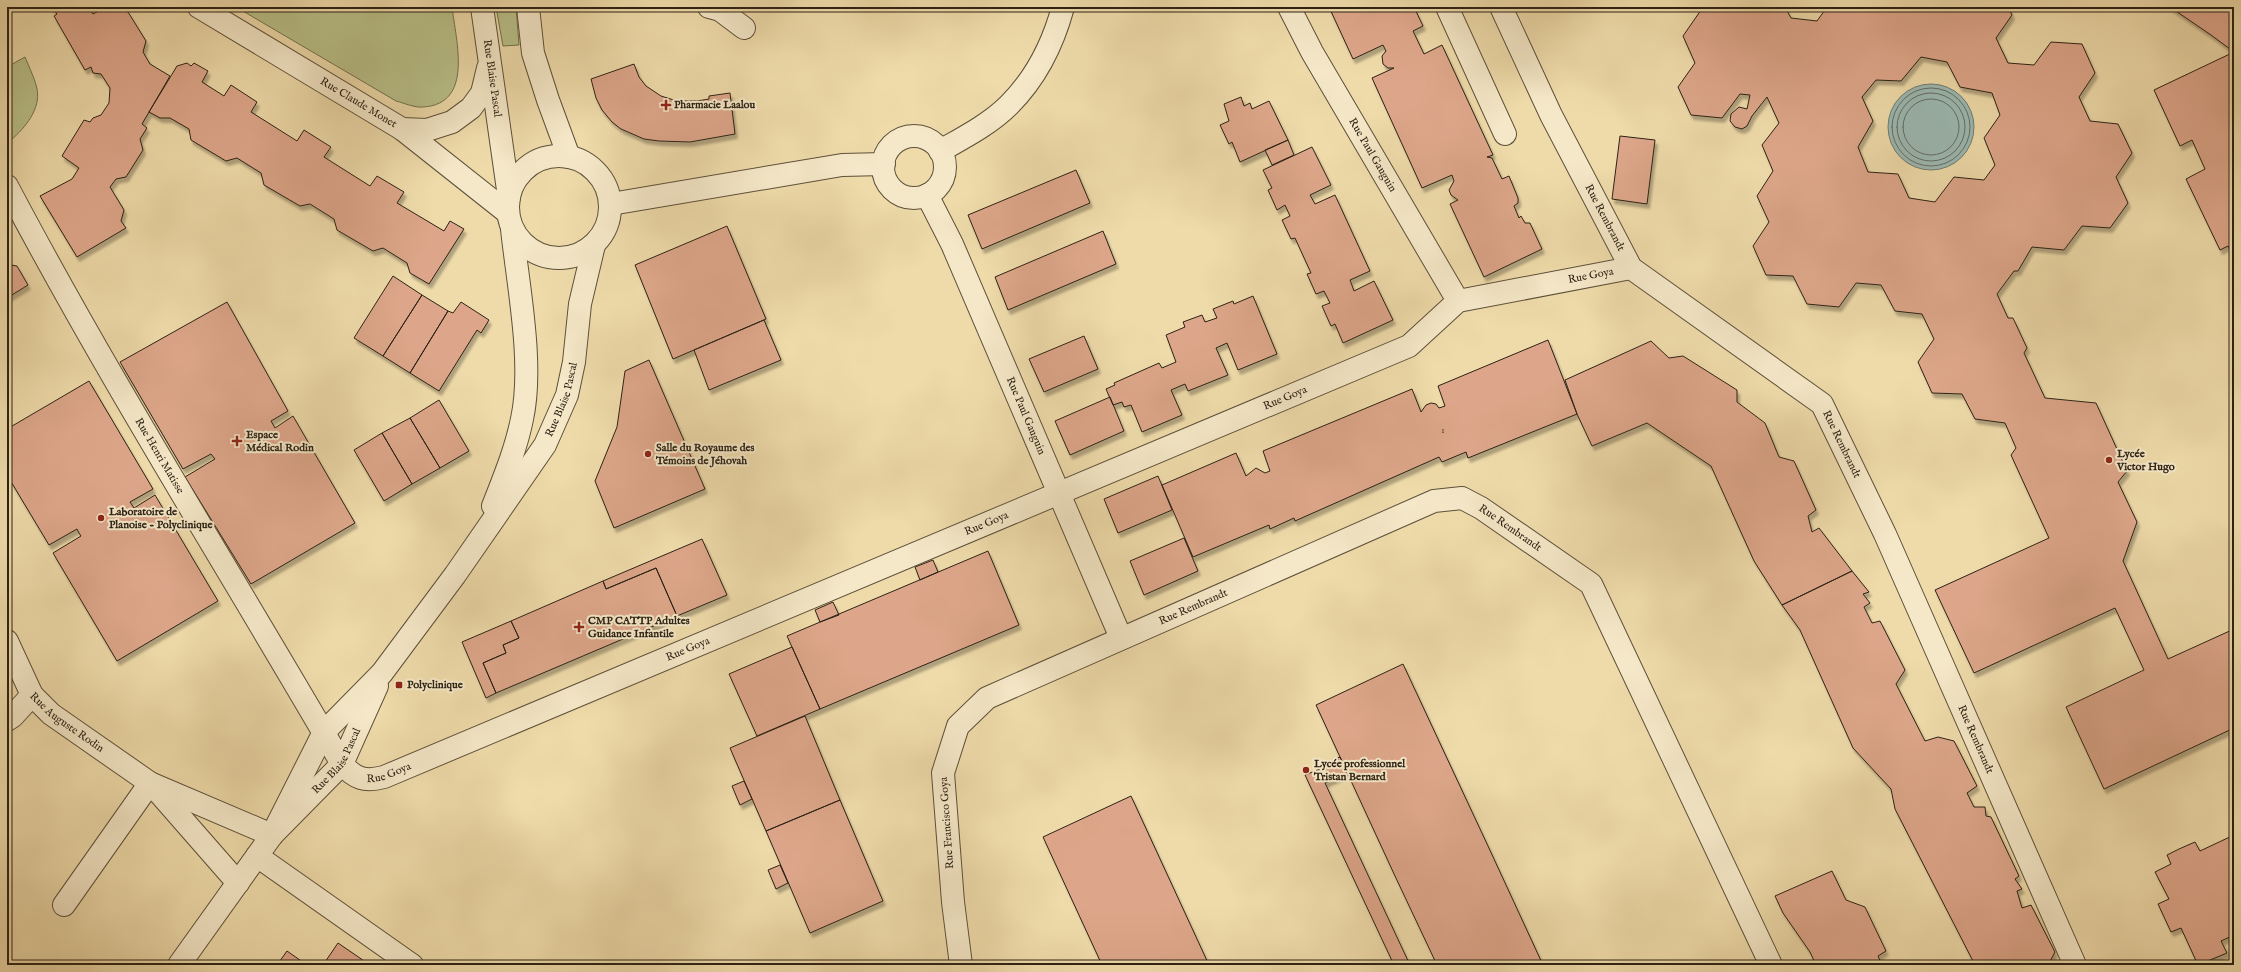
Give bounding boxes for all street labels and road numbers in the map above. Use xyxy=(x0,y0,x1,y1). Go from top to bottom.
street label: Rue Blaise Pascal xyxy=(480,39,505,118)
street label: Rue Claude Monet xyxy=(318,74,400,131)
street label: Rue Paul Gauguin xyxy=(1345,116,1400,195)
street label: Rue Rembrandt xyxy=(1581,182,1628,254)
street label: Rue Goya xyxy=(1567,264,1615,287)
street label: Rue Blaise Pascal xyxy=(542,361,581,439)
street label: Rue Paul Gauguin xyxy=(1003,375,1049,457)
street label: Rue Goya xyxy=(1261,383,1309,413)
street label: Rue Rembrandt xyxy=(1819,408,1864,481)
street label: Rue Henri Matisse xyxy=(132,415,187,496)
street label: Rue Rembrandt xyxy=(1476,501,1544,555)
street label: Rue Goya xyxy=(963,508,1011,539)
street label: Rue Rembrandt xyxy=(1157,586,1230,628)
street label: Rue Goya xyxy=(664,634,712,665)
street label: Rue Auguste Rodin xyxy=(27,690,107,756)
street label: Rue Rembrandt xyxy=(1954,703,1997,776)
street label: Rue Blaise Pascal xyxy=(309,726,364,797)
street label: Rue Goya xyxy=(366,759,413,786)
street label: Rue Francisco Goya xyxy=(937,776,957,869)

